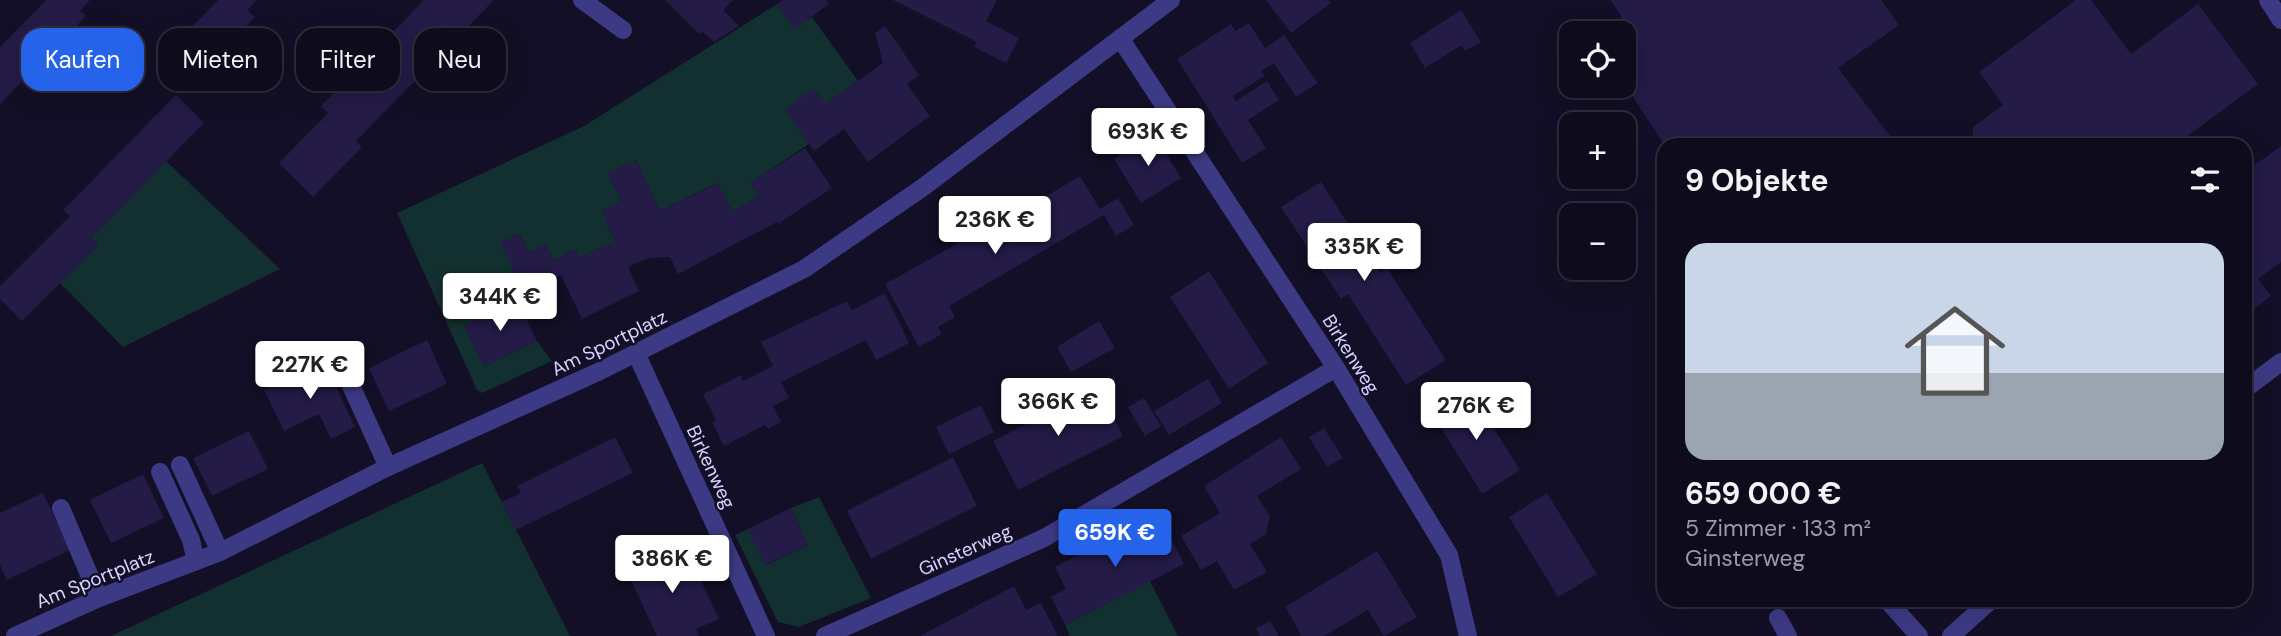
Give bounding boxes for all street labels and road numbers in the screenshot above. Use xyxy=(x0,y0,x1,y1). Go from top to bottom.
street label: Am Sportplatz xyxy=(547,304,671,382)
street label: Birkenweg xyxy=(1317,310,1385,399)
street label: Birkenweg xyxy=(681,421,741,513)
street label: Ginsterweg xyxy=(914,518,1016,582)
street label: Am Sportplatz xyxy=(32,544,158,614)

